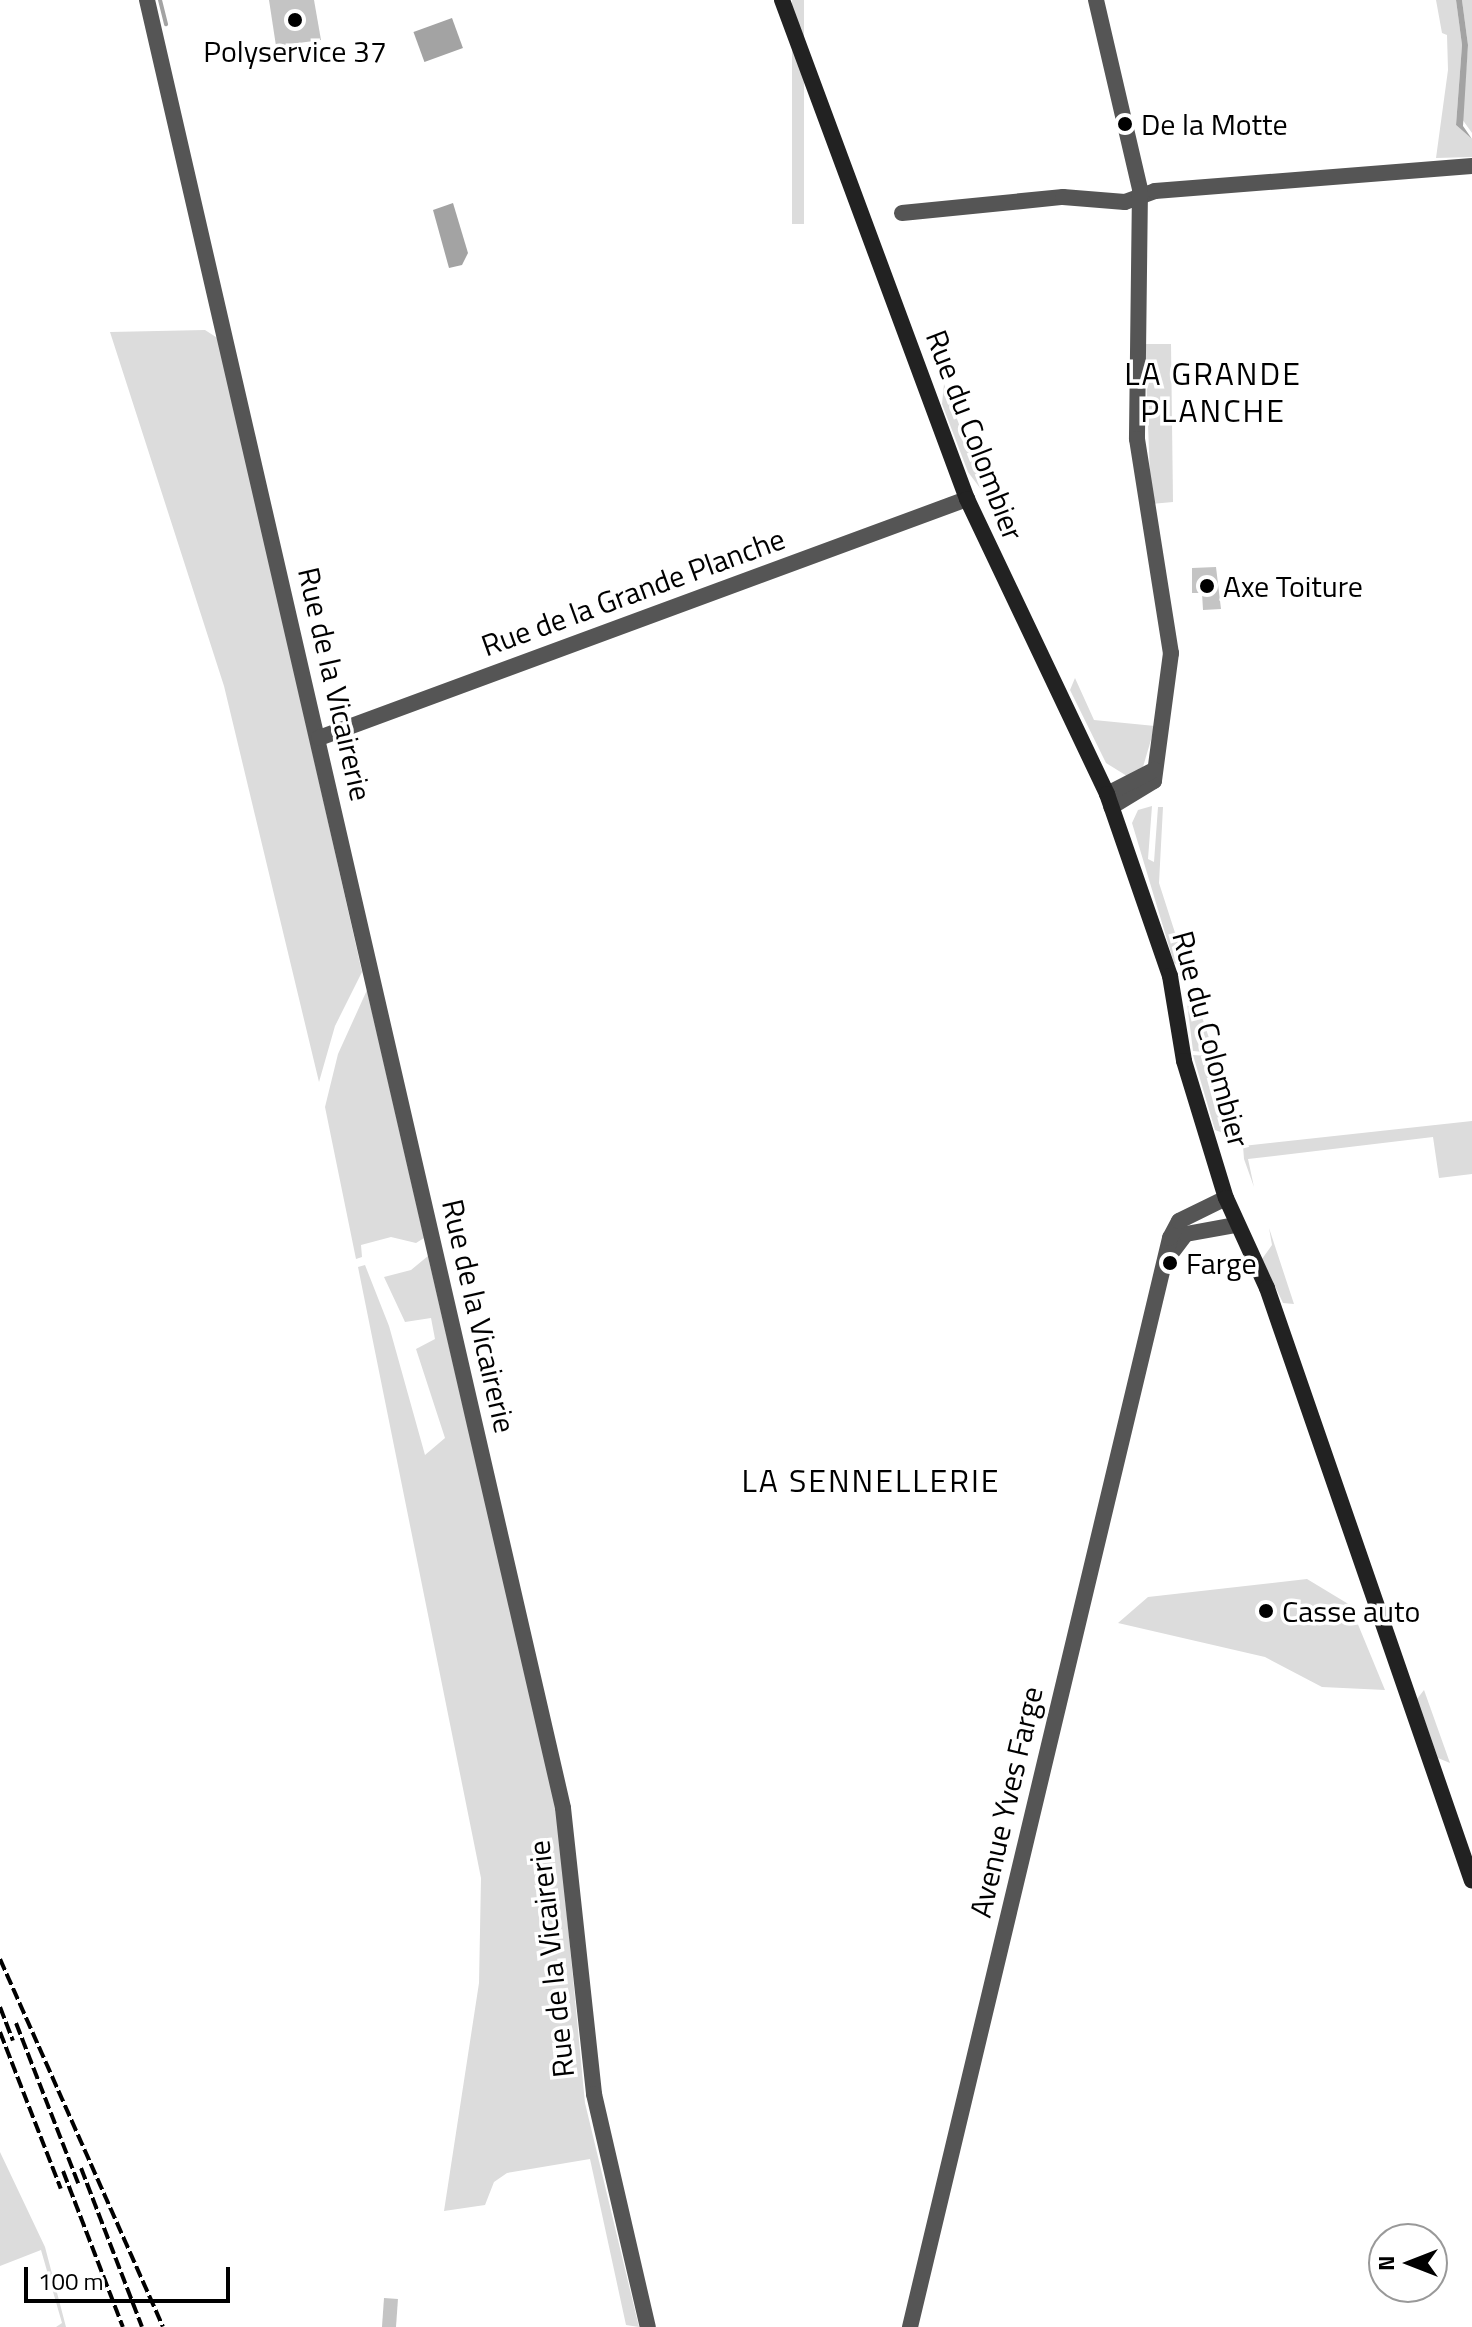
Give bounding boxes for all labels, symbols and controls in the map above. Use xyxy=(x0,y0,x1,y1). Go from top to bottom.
marker: Polyservice 37 xyxy=(286,11,304,29)
place label: Polyservice 37 xyxy=(203,33,387,69)
place label: De la Motte xyxy=(1141,106,1288,142)
marker: De la Motte xyxy=(1116,115,1134,133)
street label: Rue du Colombier xyxy=(918,325,1032,545)
district label: LA GRANDE PLANCHE xyxy=(1124,355,1302,430)
street label: Rue de la Grande Planche xyxy=(476,520,790,664)
street label: Rue de la Vicairerie xyxy=(291,564,379,804)
place label: Axe Toiture xyxy=(1223,568,1363,604)
marker: Axe Toiture xyxy=(1198,577,1216,595)
street label: Rue du Colombier xyxy=(1165,927,1257,1151)
street label: Rue de la Vicairerie xyxy=(435,1196,523,1436)
place label: Farge xyxy=(1186,1245,1257,1281)
marker: Farge xyxy=(1161,1254,1179,1272)
district label: LA SENNELLERIE xyxy=(741,1461,1001,1499)
place label: Casse auto xyxy=(1282,1593,1420,1629)
marker: Casse auto xyxy=(1257,1602,1275,1620)
street label: Avenue Yves Farge xyxy=(962,1683,1050,1921)
street label: Rue de la Vicairerie xyxy=(521,1839,581,2079)
north arrow xyxy=(1368,2223,1448,2303)
scale bar xyxy=(28,2251,234,2301)
text: N xyxy=(1369,2255,1403,2271)
text: 100 m xyxy=(38,2263,104,2299)

